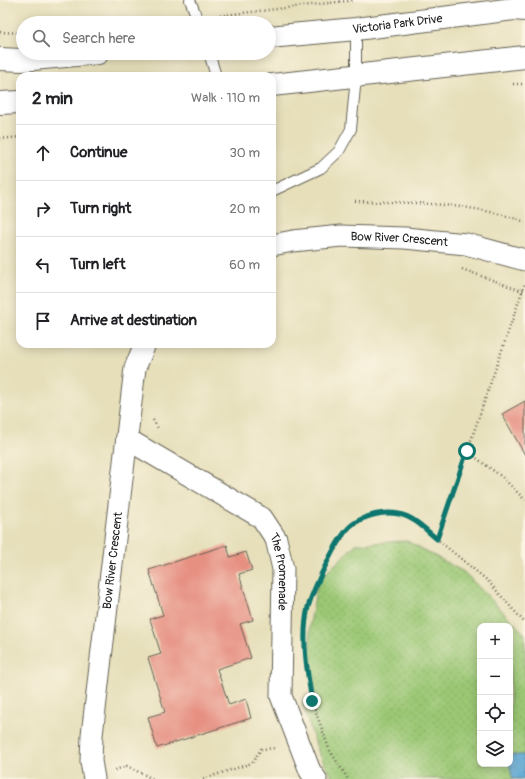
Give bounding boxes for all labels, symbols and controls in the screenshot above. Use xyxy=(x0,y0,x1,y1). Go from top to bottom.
street label: Victoria Park Drive xyxy=(352,11,443,37)
search box xyxy=(16,16,276,60)
icon: search xyxy=(30,27,52,49)
text: Search here xyxy=(62,29,135,48)
text: 2 min xyxy=(32,88,73,109)
text: Walk · 110 m xyxy=(191,90,260,106)
icon: ahead xyxy=(32,142,54,164)
text: Continue xyxy=(70,143,128,162)
text: 30 m xyxy=(230,145,260,161)
icon: right xyxy=(32,198,54,220)
text: Turn right xyxy=(70,199,131,218)
text: 20 m xyxy=(229,201,260,217)
street label: Bow River Crescent xyxy=(350,229,449,250)
icon: left xyxy=(32,254,54,276)
text: Turn left xyxy=(70,255,126,274)
text: 60 m xyxy=(229,257,260,273)
icon: arrive xyxy=(32,310,54,332)
text: Arrive at destination xyxy=(70,311,197,330)
route start xyxy=(458,442,476,460)
street label: Bow River Crescent xyxy=(100,511,126,610)
street label: The Promenade xyxy=(266,530,290,611)
map controls xyxy=(477,623,513,767)
button: + xyxy=(477,623,513,659)
button: − xyxy=(477,659,513,695)
route end xyxy=(303,692,321,710)
button: locate xyxy=(477,695,513,731)
button: layers xyxy=(477,731,513,767)

